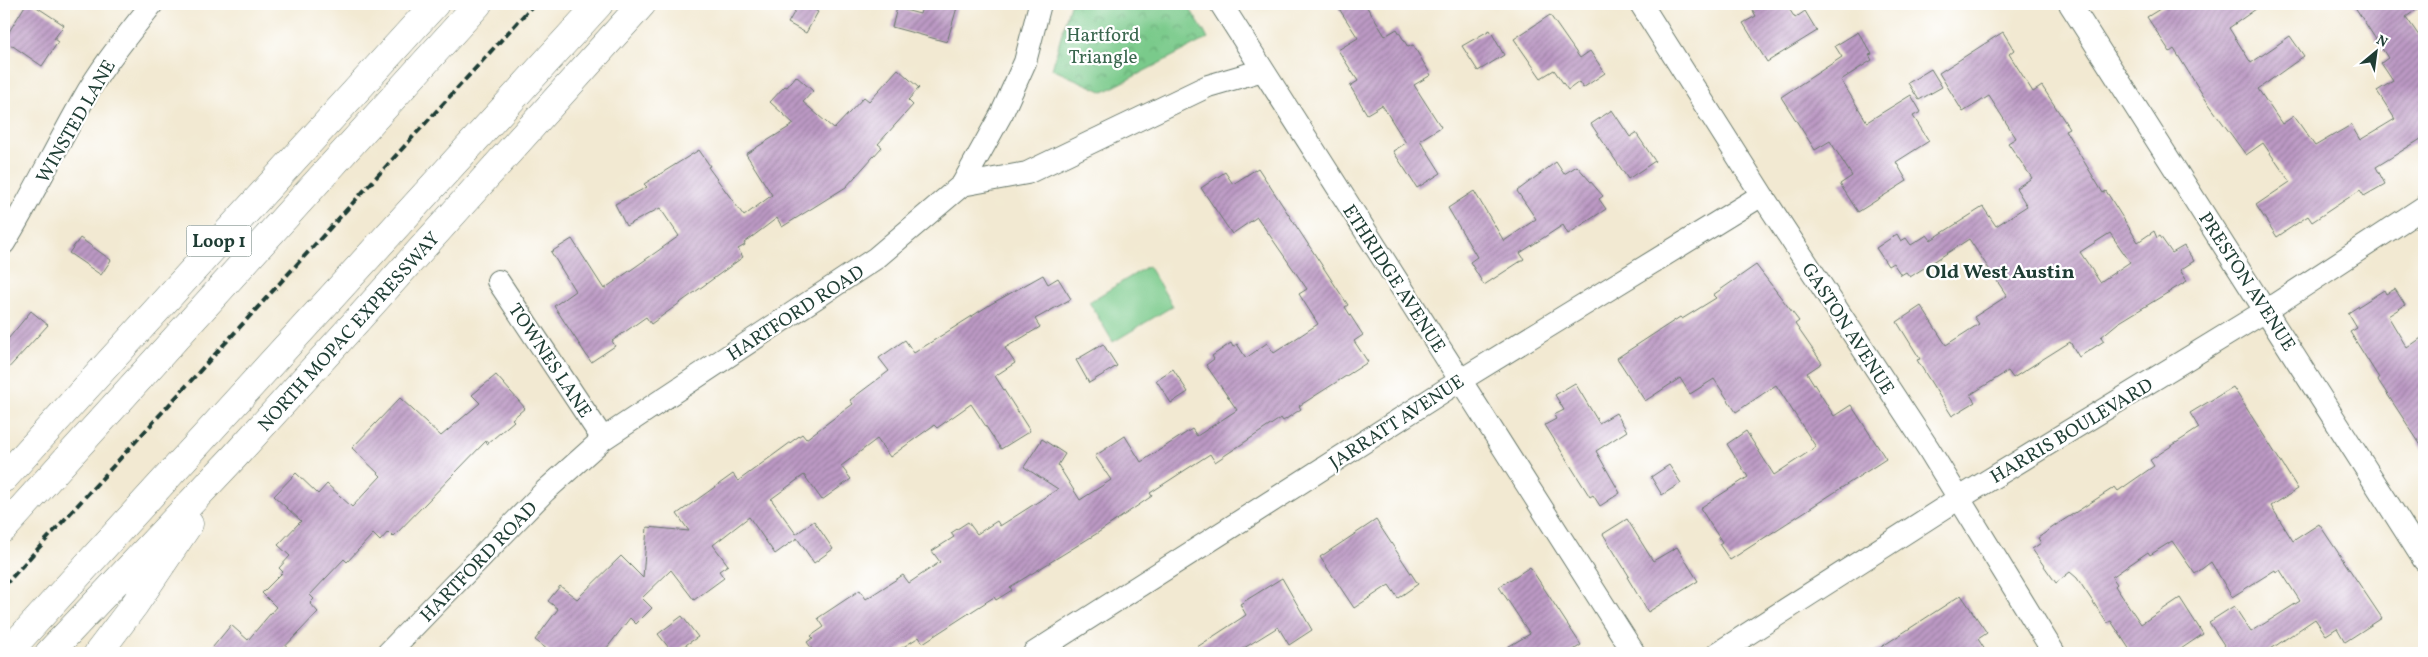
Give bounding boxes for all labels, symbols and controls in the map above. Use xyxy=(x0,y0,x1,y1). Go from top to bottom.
park label: Hartford Triangle xyxy=(1066,23,1140,71)
north arrow xyxy=(2350,28,2400,78)
text: N xyxy=(2373,31,2391,53)
street label: WINSTED LANE xyxy=(31,55,123,189)
street label: ETHRIDGE AVENUE xyxy=(1336,200,1451,358)
street label: PRESTON AVENUE xyxy=(2192,207,2301,357)
road number: Loop 1 xyxy=(186,226,252,256)
street label: NORTH MOPAC EXPRESSWAY xyxy=(253,227,446,438)
street label: GASTON AVENUE xyxy=(1795,258,1900,400)
street label: HARTFORD ROAD xyxy=(722,259,870,368)
district label: Old West Austin xyxy=(1925,259,2075,287)
street label: TOWNES LANE xyxy=(501,299,597,424)
street label: JARRATT AVENUE xyxy=(1324,369,1470,476)
street label: HARRIS BOULEVARD xyxy=(1986,373,2158,491)
street label: HARTFORD ROAD xyxy=(415,496,544,629)

